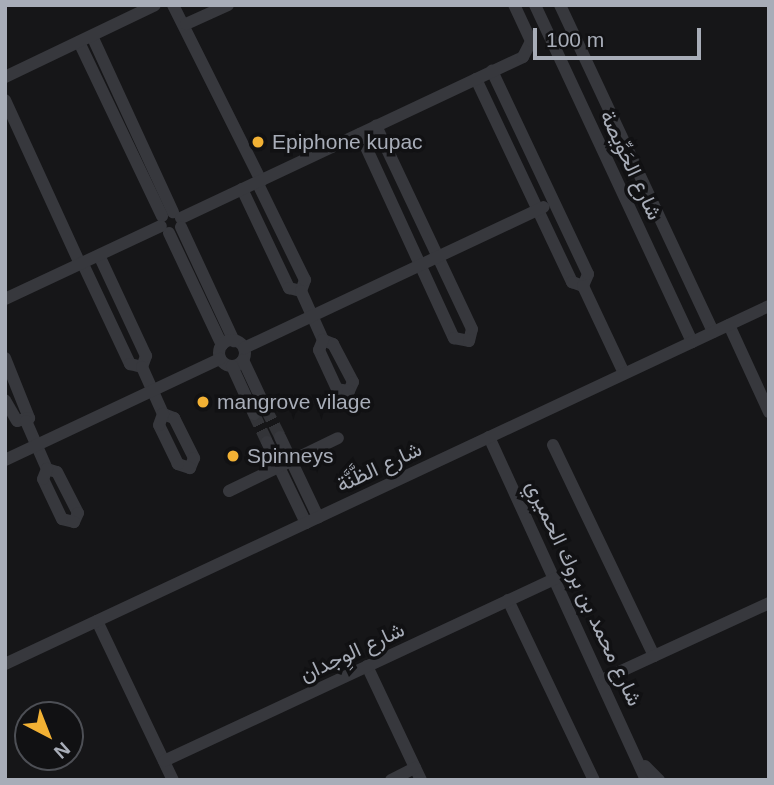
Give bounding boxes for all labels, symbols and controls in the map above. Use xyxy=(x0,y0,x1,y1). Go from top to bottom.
scale bar xyxy=(536,14,704,58)
text: 100 m xyxy=(546,28,604,51)
street label: شارع الحَوِّيصة xyxy=(595,106,667,224)
place label: Epiphone kupac xyxy=(272,129,423,155)
marker: Epiphone kupac xyxy=(250,134,266,150)
place label: mangrove vilage xyxy=(217,389,371,415)
marker: mangrove vilage xyxy=(195,394,211,410)
street label: شارع الظَّنَّة xyxy=(332,436,426,498)
place label: Spinneys xyxy=(247,443,333,469)
marker: Spinneys xyxy=(225,448,241,464)
street label: شارع محمد بن بروك الحميري xyxy=(521,476,647,710)
street label: شارع الوِجدان xyxy=(296,617,408,687)
north arrow xyxy=(14,701,84,771)
text: N xyxy=(50,738,74,763)

